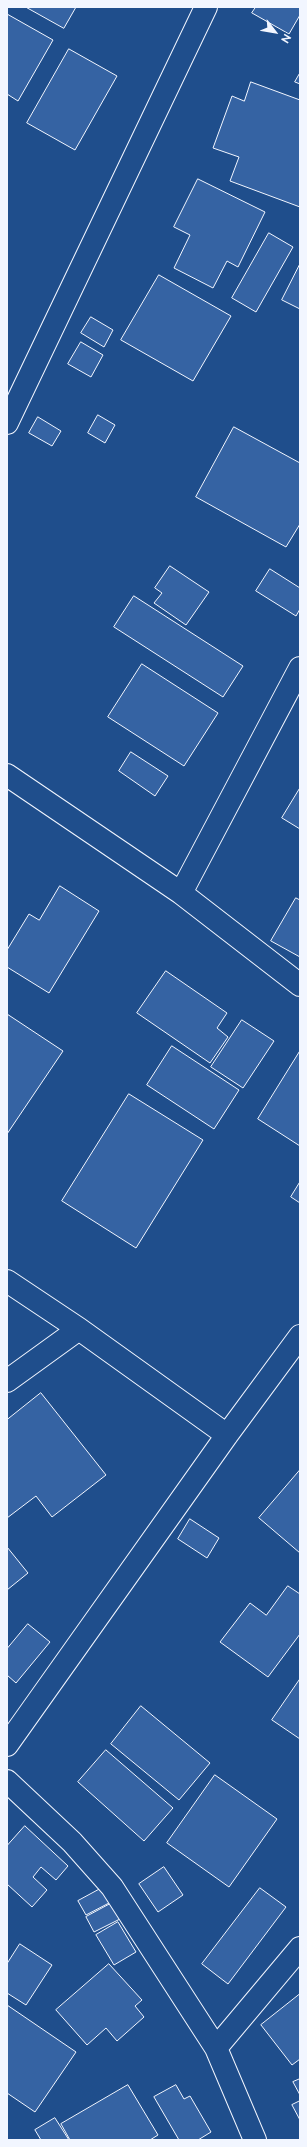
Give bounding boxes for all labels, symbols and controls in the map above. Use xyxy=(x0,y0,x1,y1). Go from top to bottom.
north arrow xyxy=(255,12,295,52)
text: N xyxy=(278,31,293,45)

